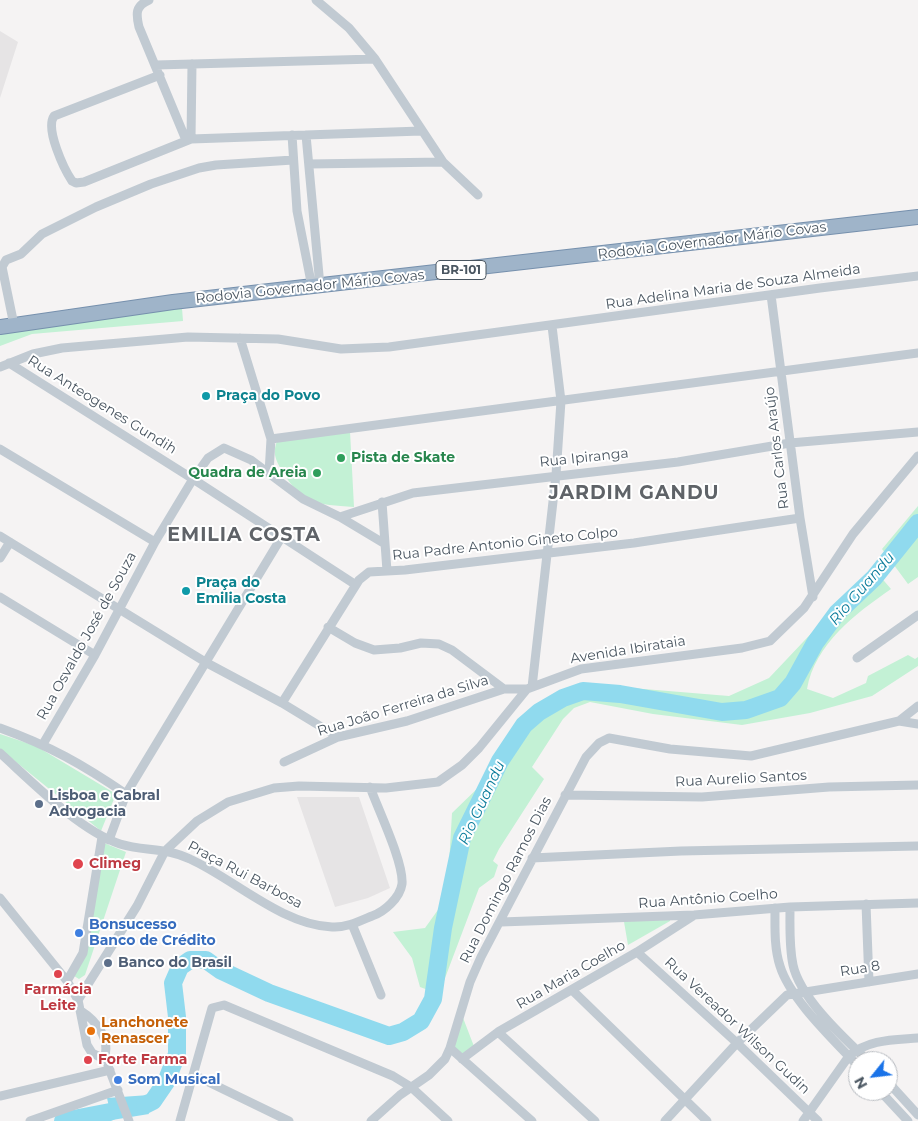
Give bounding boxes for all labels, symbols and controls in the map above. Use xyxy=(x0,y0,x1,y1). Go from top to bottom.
street label: Rodovia Governador Mário Covas xyxy=(597,219,827,263)
road number: BR-101 xyxy=(436,260,486,280)
street label: Rua Adelina Maria de Souza Almeida xyxy=(604,261,862,313)
street label: Rodovia Governador Mário Covas xyxy=(195,267,425,307)
street label: Rua Anteogenes Gundih xyxy=(24,352,180,458)
street label: Rua Carlos Araújo xyxy=(761,386,793,510)
place label: Praça do Povo xyxy=(216,388,320,404)
marker: Praça do Povo xyxy=(200,390,212,402)
street label: Rua Ipiranga xyxy=(539,445,629,471)
place label: Pista de Skate xyxy=(351,450,455,466)
marker: Pista de Skate xyxy=(335,452,347,464)
place label: Quadra de Areia xyxy=(188,465,307,481)
marker: Quadra de Areia xyxy=(311,467,323,479)
district label: JARDIM GANDU xyxy=(547,482,721,504)
district label: EMILIA COSTA xyxy=(166,524,322,546)
street label: Rua Padre Antonio Gineto Colpo xyxy=(391,524,619,564)
street label: Rua Osvaldo José de Souza xyxy=(34,549,140,723)
water label: Rio Guandu xyxy=(826,549,898,629)
place label: Praça do Emilia Costa xyxy=(196,575,286,608)
marker: Praça do Emilia Costa xyxy=(180,585,192,597)
street label: Avenida Ibirataia xyxy=(569,633,687,667)
street label: Rua João Ferreira da Silva xyxy=(315,672,491,740)
water label: Rio Guandu xyxy=(455,758,509,848)
street label: Rua Aurelio Santos xyxy=(675,767,807,791)
place label: Lisboa e Cabral Advogacia xyxy=(49,788,160,820)
street label: Rua Domingo Ramos Dias xyxy=(457,794,555,966)
marker: Lisboa e Cabral Advogacia xyxy=(33,798,45,810)
street label: Praça Rui Barbosa xyxy=(185,838,305,912)
place label: Climeg xyxy=(89,856,141,872)
marker: Climeg xyxy=(71,857,85,871)
street label: Rua Antônio Coelho xyxy=(638,886,778,912)
place label: Bonsucesso Banco de Crédito xyxy=(89,917,216,950)
marker: Bonsucesso Banco de Crédito xyxy=(73,927,85,939)
street label: Rua Maria Coelho xyxy=(513,937,629,1013)
street label: Rua Vereador Wilson Gudin xyxy=(661,954,813,1098)
place label: Banco do Brasil xyxy=(118,955,232,971)
marker: Banco do Brasil xyxy=(102,957,114,969)
street label: Rua 8 xyxy=(839,958,881,980)
marker: Farmácia Leite xyxy=(52,968,64,980)
place label: Farmácia Leite xyxy=(24,982,92,1014)
place label: Lanchonete Renascer xyxy=(101,1015,188,1048)
marker: Lanchonete Renascer xyxy=(85,1025,97,1037)
north arrow xyxy=(848,1051,898,1101)
place label: Forte Farma xyxy=(98,1052,188,1068)
marker: Forte Farma xyxy=(82,1054,94,1066)
place label: Som Musical xyxy=(128,1072,221,1088)
text: N xyxy=(850,1073,871,1092)
marker: Som Musical xyxy=(112,1074,124,1086)

